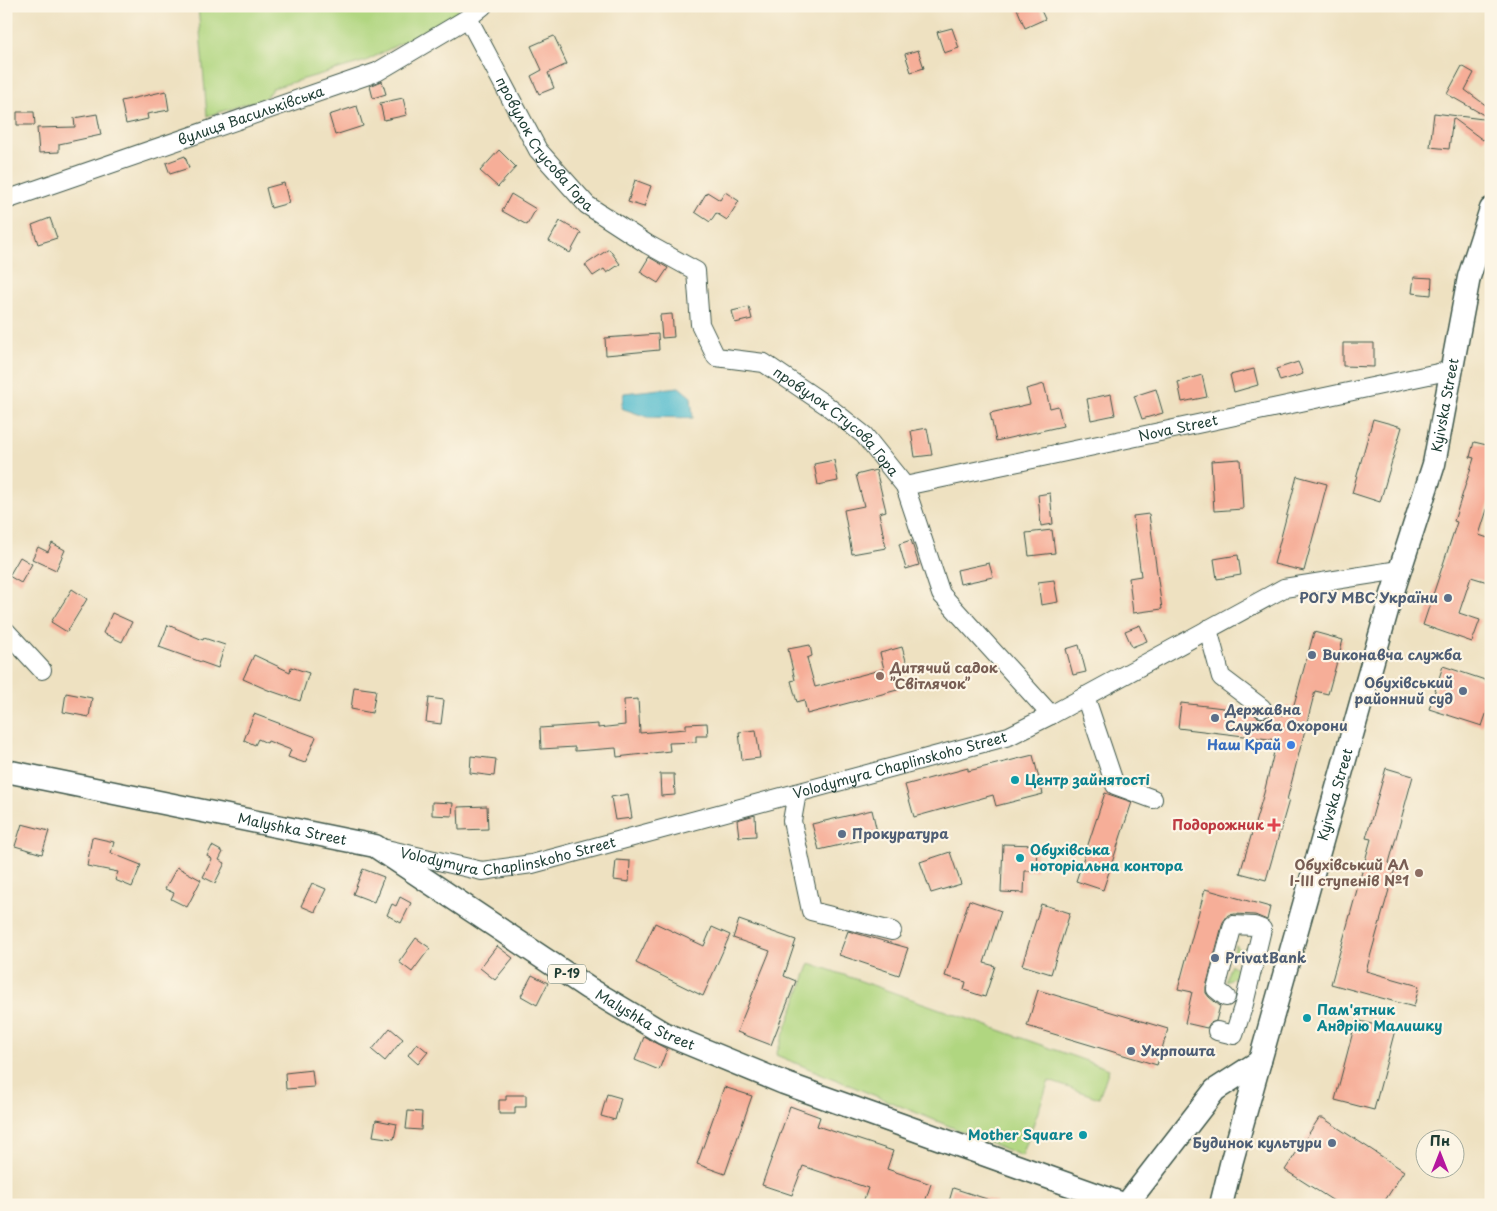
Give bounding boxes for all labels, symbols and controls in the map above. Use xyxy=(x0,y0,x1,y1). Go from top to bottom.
street label: провулок Стусова Гора xyxy=(491,73,598,216)
street label: вулиця Васильківська xyxy=(175,80,327,150)
street label: Kyivska Street xyxy=(1425,357,1464,454)
street label: провулок Стусова Гора xyxy=(769,361,904,481)
street label: Nova Street xyxy=(1136,409,1220,446)
place label: РОГУ МВС України xyxy=(1299,587,1438,608)
marker: РОГУ МВС України xyxy=(1442,592,1454,604)
place label: Виконавча служба xyxy=(1322,644,1462,665)
marker: Виконавча служба xyxy=(1306,649,1318,661)
place label: Дитячий садок ”Світлячок” xyxy=(889,657,998,694)
marker: Дитячий садок ”Світлячок” xyxy=(874,670,886,682)
place label: Обухівський районний суд xyxy=(1355,672,1454,709)
marker: Обухівський районний суд xyxy=(1457,685,1469,697)
place label: Державна Служба Охорони xyxy=(1224,699,1348,736)
marker: Державна Служба Охорони xyxy=(1209,712,1221,724)
street label: Volodymyra Chaplinskoho Street xyxy=(791,726,1009,803)
place label: Наш Край xyxy=(1207,734,1281,755)
marker: Наш Край xyxy=(1285,739,1297,751)
street label: Kyivska Street xyxy=(1312,746,1358,843)
place label: Центр зайнятості xyxy=(1025,769,1150,790)
marker: Центр зайнятості xyxy=(1009,774,1021,786)
street label: Malyshka Street xyxy=(236,807,349,850)
place label: Подорожник xyxy=(1172,814,1264,835)
marker: Подорожник xyxy=(1268,819,1280,831)
place label: Прокуратура xyxy=(852,823,949,844)
marker: Прокуратура xyxy=(836,828,848,840)
street label: Volodymyra Chaplinskoho Street xyxy=(398,831,618,881)
place label: Обухівська ноторіальна контора xyxy=(1030,839,1184,876)
marker: Обухівська ноторіальна контора xyxy=(1014,852,1026,864)
place label: Обухівський АЛ І-ІІІ ступенів №1 xyxy=(1289,854,1409,891)
marker: Обухівський АЛ І-ІІІ ступенів №1 xyxy=(1413,867,1425,879)
place label: PrivatBank xyxy=(1225,947,1307,968)
marker: PrivatBank xyxy=(1209,952,1221,964)
road number: Р-19 xyxy=(548,964,586,984)
street label: Malyshka Street xyxy=(591,984,698,1055)
place label: Пам'ятник Андрію Малишку xyxy=(1316,999,1442,1036)
marker: Пам'ятник Андрію Малишку xyxy=(1301,1012,1313,1024)
place label: Укрпошта xyxy=(1140,1040,1216,1061)
marker: Укрпошта xyxy=(1125,1045,1137,1057)
place label: Mother Square xyxy=(968,1124,1073,1145)
north arrow xyxy=(1414,1128,1464,1178)
marker: Mother Square xyxy=(1077,1129,1089,1141)
text: Пн xyxy=(1430,1130,1450,1151)
place label: Будинок культури xyxy=(1192,1132,1322,1153)
marker: Будинок культури xyxy=(1326,1137,1338,1149)

